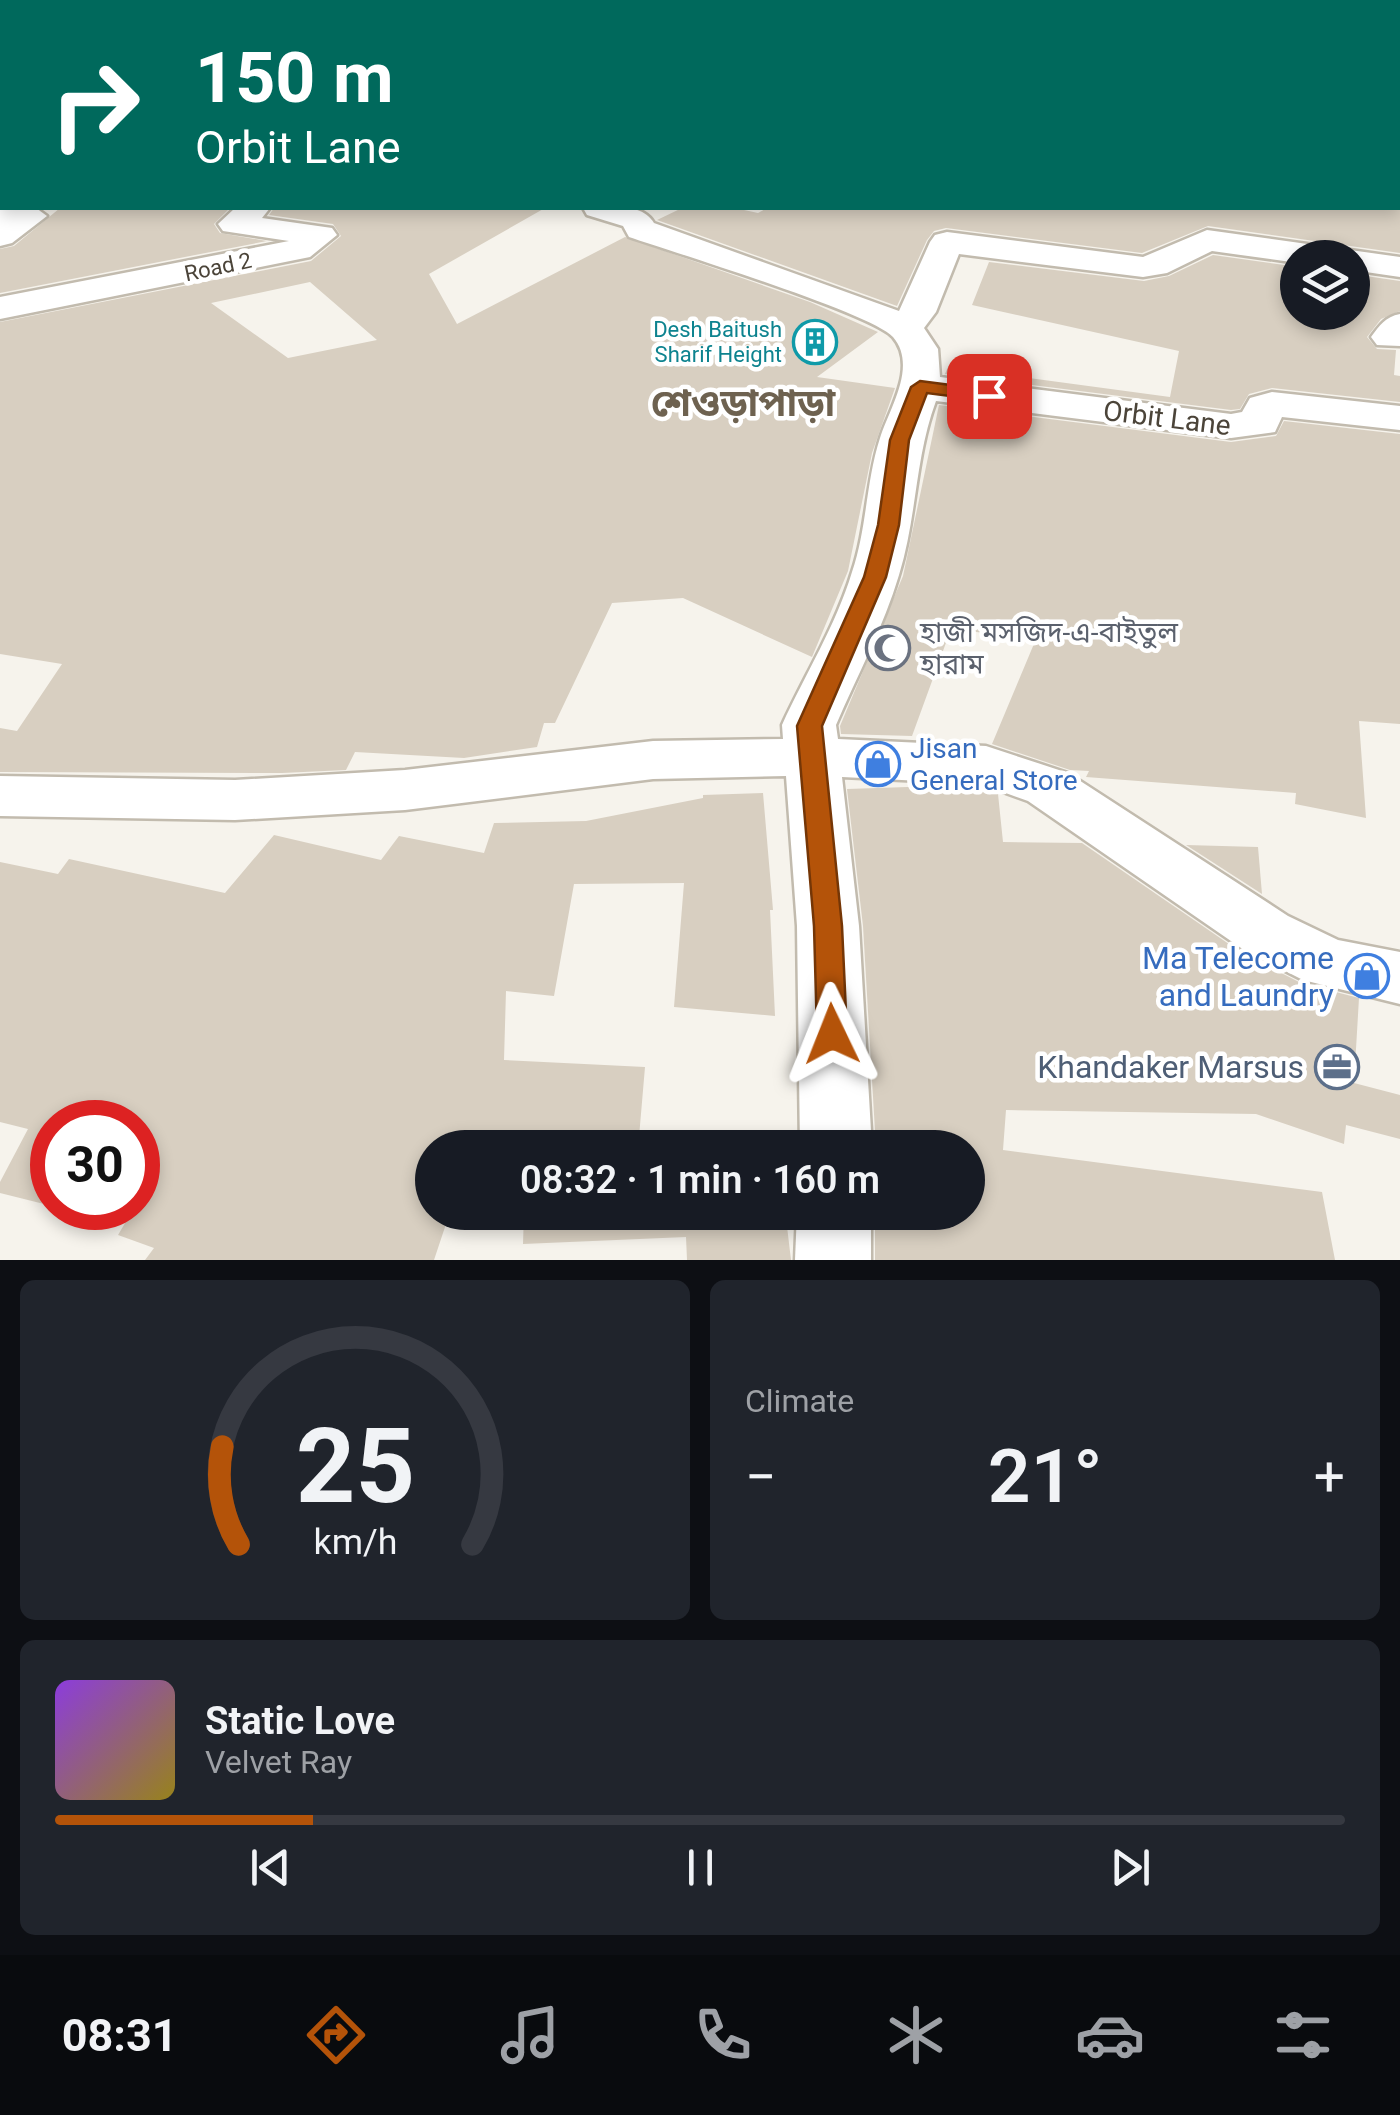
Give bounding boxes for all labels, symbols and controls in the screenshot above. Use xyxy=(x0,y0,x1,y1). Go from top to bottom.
text: 150 m xyxy=(195,37,394,119)
icon: right xyxy=(30,40,160,170)
text: Orbit Lane xyxy=(195,121,401,174)
map controls xyxy=(1280,240,1370,330)
button: layers xyxy=(1280,240,1370,330)
street label: Road 2 xyxy=(182,248,254,286)
place label: Desh Baitush Sharif Height xyxy=(653,317,782,367)
building icon: Desh Baitush Sharif Height xyxy=(792,319,838,365)
pin xyxy=(947,354,1032,439)
icon: arrive xyxy=(962,369,1017,424)
district label: শেওড়াপাড়া xyxy=(651,381,837,425)
street label: Orbit Lane xyxy=(1101,394,1233,442)
place label: হাজী মসজিদ-এ-বাইতুল হারাম xyxy=(919,616,1178,681)
mosque icon: হাজী মসজিদ-এ-বাইতুল হারাম xyxy=(865,625,911,671)
place label: Jisan General Store xyxy=(910,732,1078,797)
shop icon: Jisan General Store xyxy=(855,741,901,787)
place label: Ma Telecome and Laundry xyxy=(1142,939,1334,1014)
shop icon: Ma Telecome and Laundry xyxy=(1344,953,1390,999)
position arrow xyxy=(780,982,884,1086)
office icon: Khandaker Marsus xyxy=(1314,1044,1360,1090)
place label: Khandaker Marsus xyxy=(1037,1048,1304,1086)
speed limit sign: 30 xyxy=(30,1100,160,1230)
text: 08:32 · 1 min · 160 m xyxy=(520,1158,880,1202)
text: Climate xyxy=(745,1382,854,1420)
text: 25 xyxy=(295,1406,415,1527)
text: 21° xyxy=(988,1432,1102,1520)
text: − xyxy=(745,1445,776,1509)
text: + xyxy=(1314,1445,1345,1509)
text: km/h xyxy=(313,1521,397,1563)
text: Static Love xyxy=(205,1699,395,1743)
text: Velvet Ray xyxy=(205,1743,352,1781)
icon: previous xyxy=(243,1840,298,1895)
icon: pause xyxy=(673,1840,728,1895)
icon: next xyxy=(1103,1840,1158,1895)
icon: directions xyxy=(301,2000,371,2070)
icon: music xyxy=(495,2000,565,2070)
icon: phone xyxy=(688,2000,758,2070)
icon: climate xyxy=(881,2000,951,2070)
icon: car xyxy=(1075,2000,1145,2070)
icon: filters xyxy=(1268,2000,1338,2070)
text: 08:31 xyxy=(62,2009,178,2062)

